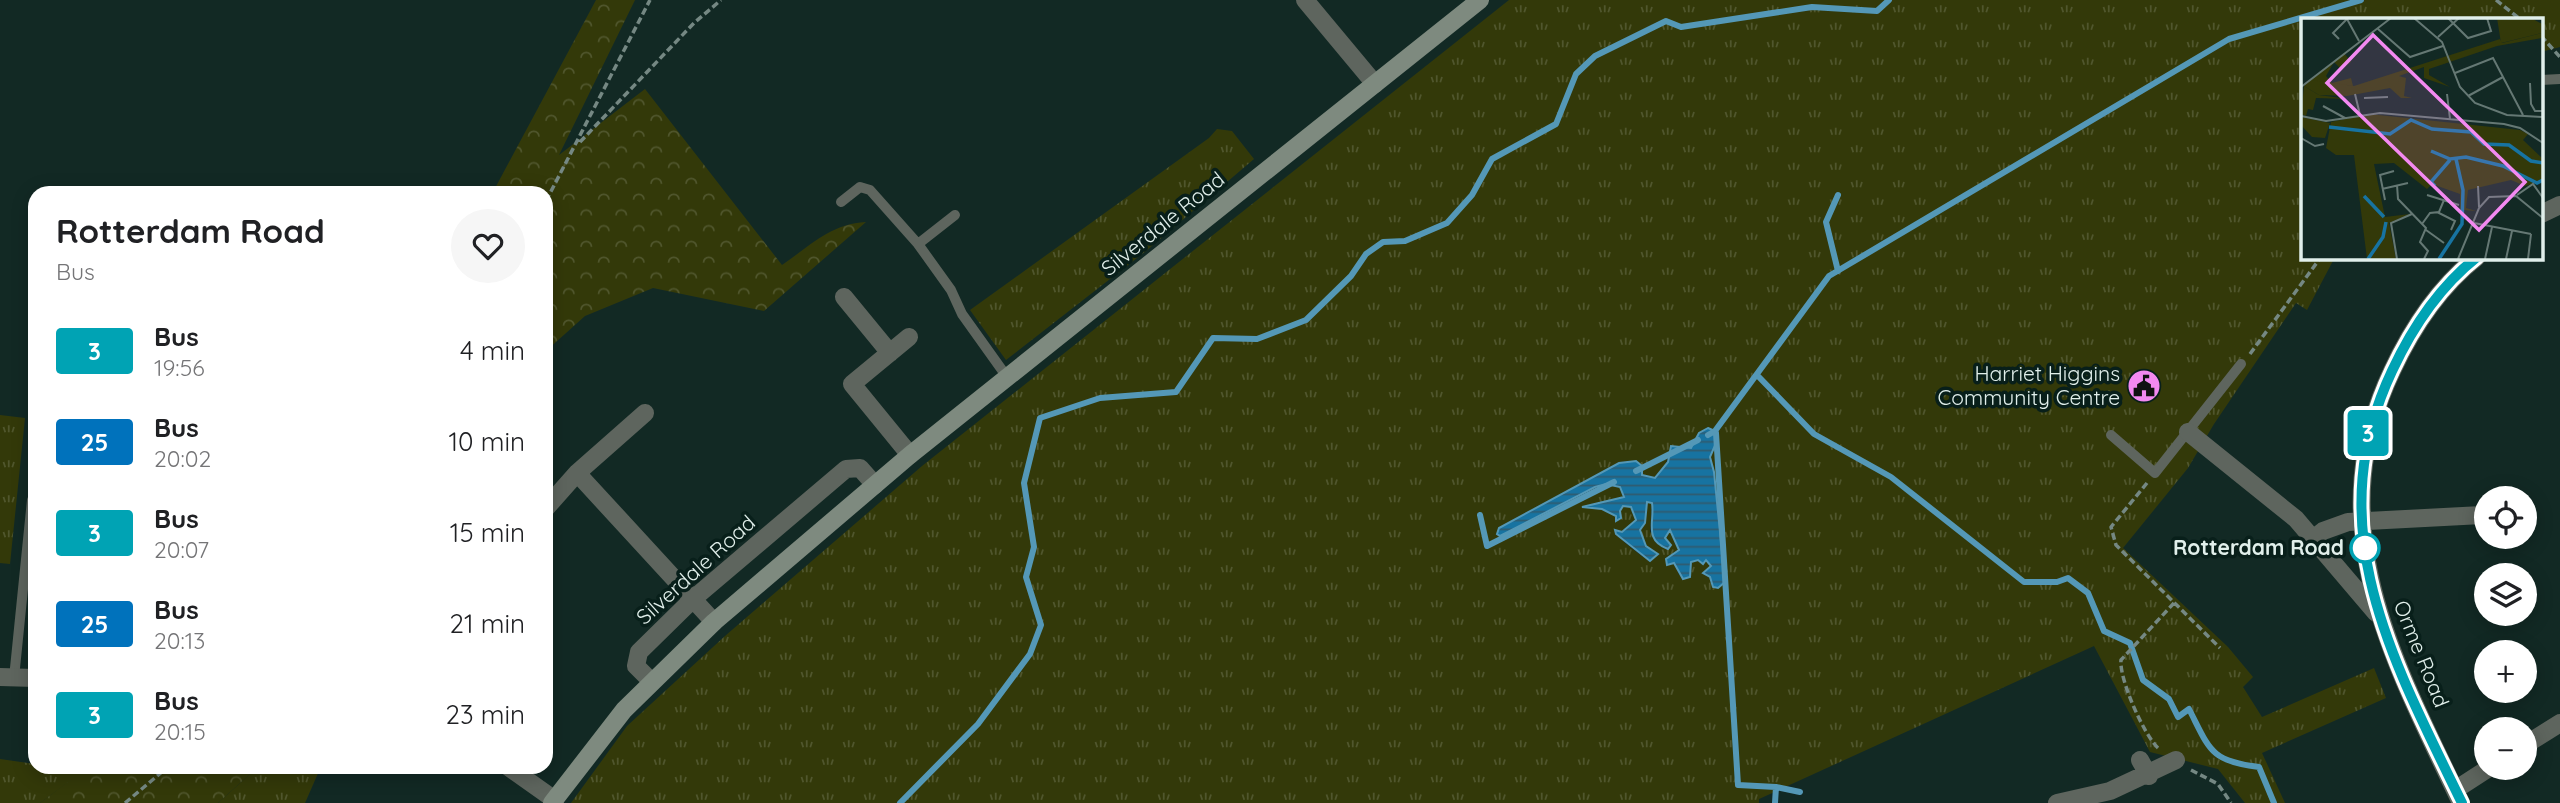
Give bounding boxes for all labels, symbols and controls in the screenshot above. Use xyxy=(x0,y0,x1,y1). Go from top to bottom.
inset map xyxy=(2301,18,2542,259)
street label: Silverdale Road xyxy=(1096,166,1229,281)
button: heart xyxy=(451,209,525,283)
text: Rotterdam Road xyxy=(56,210,325,251)
text: Bus xyxy=(56,257,95,286)
text: Bus xyxy=(154,320,199,353)
text: 4 min xyxy=(460,334,525,367)
text: 3 xyxy=(88,336,101,366)
text: 19:56 xyxy=(154,353,205,382)
place label: Harriet Higgins Community Centre xyxy=(1938,360,2120,410)
public building icon: Harriet Higgins Community Centre xyxy=(2125,367,2163,405)
line badge: 3 xyxy=(2345,410,2391,456)
text: Bus xyxy=(154,411,199,444)
text: 3 xyxy=(2362,418,2374,448)
text: 10 min xyxy=(449,425,525,458)
text: 25 xyxy=(81,427,108,457)
text: 20:02 xyxy=(154,444,211,473)
map controls xyxy=(2474,486,2537,780)
button: locate xyxy=(2474,486,2537,549)
text: Bus xyxy=(154,502,199,535)
street label: Silverdale Road xyxy=(631,509,760,629)
text: 15 min xyxy=(450,516,525,549)
text: 3 xyxy=(88,518,101,548)
marker: Rotterdam Road xyxy=(2350,533,2380,563)
place label: Rotterdam Road xyxy=(2173,534,2344,560)
text: 20:07 xyxy=(154,535,209,564)
button: layers xyxy=(2474,563,2537,626)
text: Bus xyxy=(154,593,199,626)
street label: Orme Road xyxy=(2389,596,2455,711)
text: 21 min xyxy=(450,607,525,640)
text: 25 xyxy=(81,609,108,639)
text: 20:13 xyxy=(154,626,205,655)
button: + xyxy=(2474,640,2537,703)
text: Bus xyxy=(154,684,199,717)
text: 23 min xyxy=(446,698,525,731)
text: 3 xyxy=(88,700,101,730)
text: 20:15 xyxy=(154,717,206,746)
button: − xyxy=(2474,717,2537,780)

